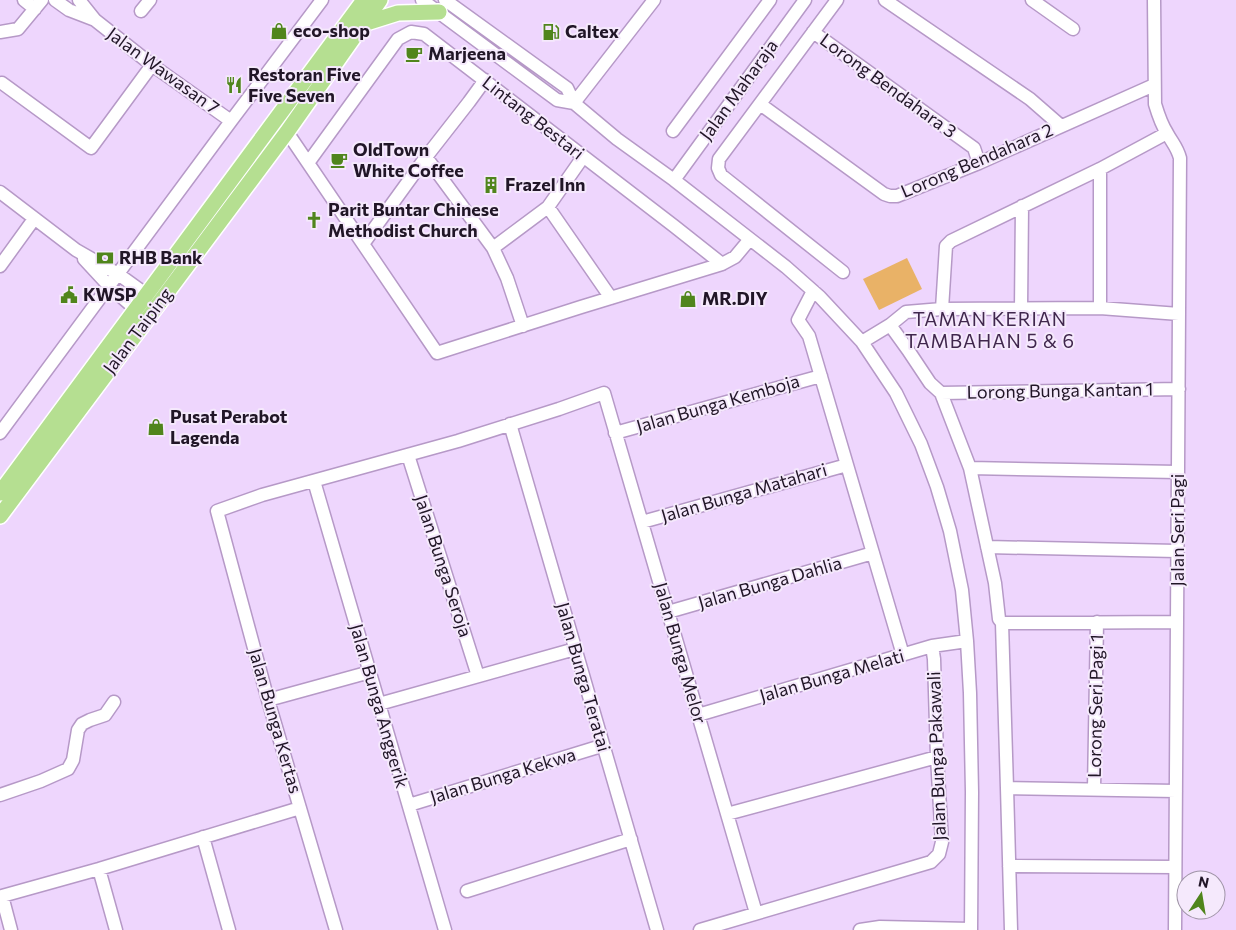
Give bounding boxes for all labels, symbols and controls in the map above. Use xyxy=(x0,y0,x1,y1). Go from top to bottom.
place label: eco-shop xyxy=(293,19,370,41)
place label: Caltex xyxy=(565,20,619,42)
shop icon: eco-shop xyxy=(269,21,289,41)
street label: Jalan Wawasan 7 xyxy=(103,22,224,118)
fuel station icon: Caltex xyxy=(541,22,561,42)
street label: Lorong Bendahara 3 xyxy=(816,28,961,142)
street label: Jalan Maharaja xyxy=(694,35,782,144)
place label: Marjeena xyxy=(428,42,506,64)
cafe icon: Marjeena xyxy=(404,44,424,64)
place label: Restoran Five Five Seven xyxy=(248,63,361,106)
street label: Lintang Bestari xyxy=(478,71,589,164)
restaurant icon: Restoran Five Five Seven xyxy=(224,75,244,95)
street label: Lorong Bendahara 2 xyxy=(897,118,1056,202)
place label: OldTown White Coffee xyxy=(353,138,464,181)
cafe icon: OldTown White Coffee xyxy=(329,150,349,170)
place label: Frazel Inn xyxy=(505,173,586,195)
building icon: Frazel Inn xyxy=(481,175,501,195)
place label: Parit Buntar Chinese Methodist Church xyxy=(328,198,499,241)
church icon: Parit Buntar Chinese Methodist Church xyxy=(304,210,324,230)
place label: RHB Bank xyxy=(119,246,203,268)
bank icon: RHB Bank xyxy=(95,248,115,268)
place label: KWSP xyxy=(83,283,137,305)
street label: Jalan Taiping xyxy=(98,283,177,378)
public building icon: KWSP xyxy=(59,285,79,305)
place label: MR.DIY xyxy=(702,287,768,309)
shop icon: MR.DIY xyxy=(678,289,698,309)
district label: TAMAN KERIAN TAMBAHAN 5 & 6 xyxy=(905,307,1075,352)
street label: Jalan Bunga Kemboja xyxy=(634,369,802,437)
street label: Lorong Bunga Kantan 1 xyxy=(966,377,1154,403)
place label: Pusat Perabot Lagenda xyxy=(170,405,288,448)
shop icon: Pusat Perabot Lagenda xyxy=(146,417,166,437)
street label: Jalan Bunga Matahari xyxy=(658,458,829,526)
street label: Jalan Seri Pagi xyxy=(1166,474,1188,586)
street label: Jalan Bunga Seroja xyxy=(411,492,477,640)
street label: Jalan Bunga Dahlia xyxy=(695,551,844,613)
street label: Jalan Bunga Melor xyxy=(650,579,712,726)
street label: Jalan Bunga Teratai xyxy=(552,599,616,754)
street label: Jalan Bunga Anggerik xyxy=(346,621,414,791)
street label: Lorong Seri Pagi 1 xyxy=(1083,634,1107,778)
street label: Jalan Bunga Melati xyxy=(757,644,907,706)
street label: Jalan Bunga Kertas xyxy=(245,646,307,796)
street label: Jalan Bunga Pakawali xyxy=(922,671,950,841)
street label: Jalan Bunga Kekwa xyxy=(427,742,578,808)
north arrow xyxy=(1176,870,1226,920)
text: N xyxy=(1197,872,1211,891)

